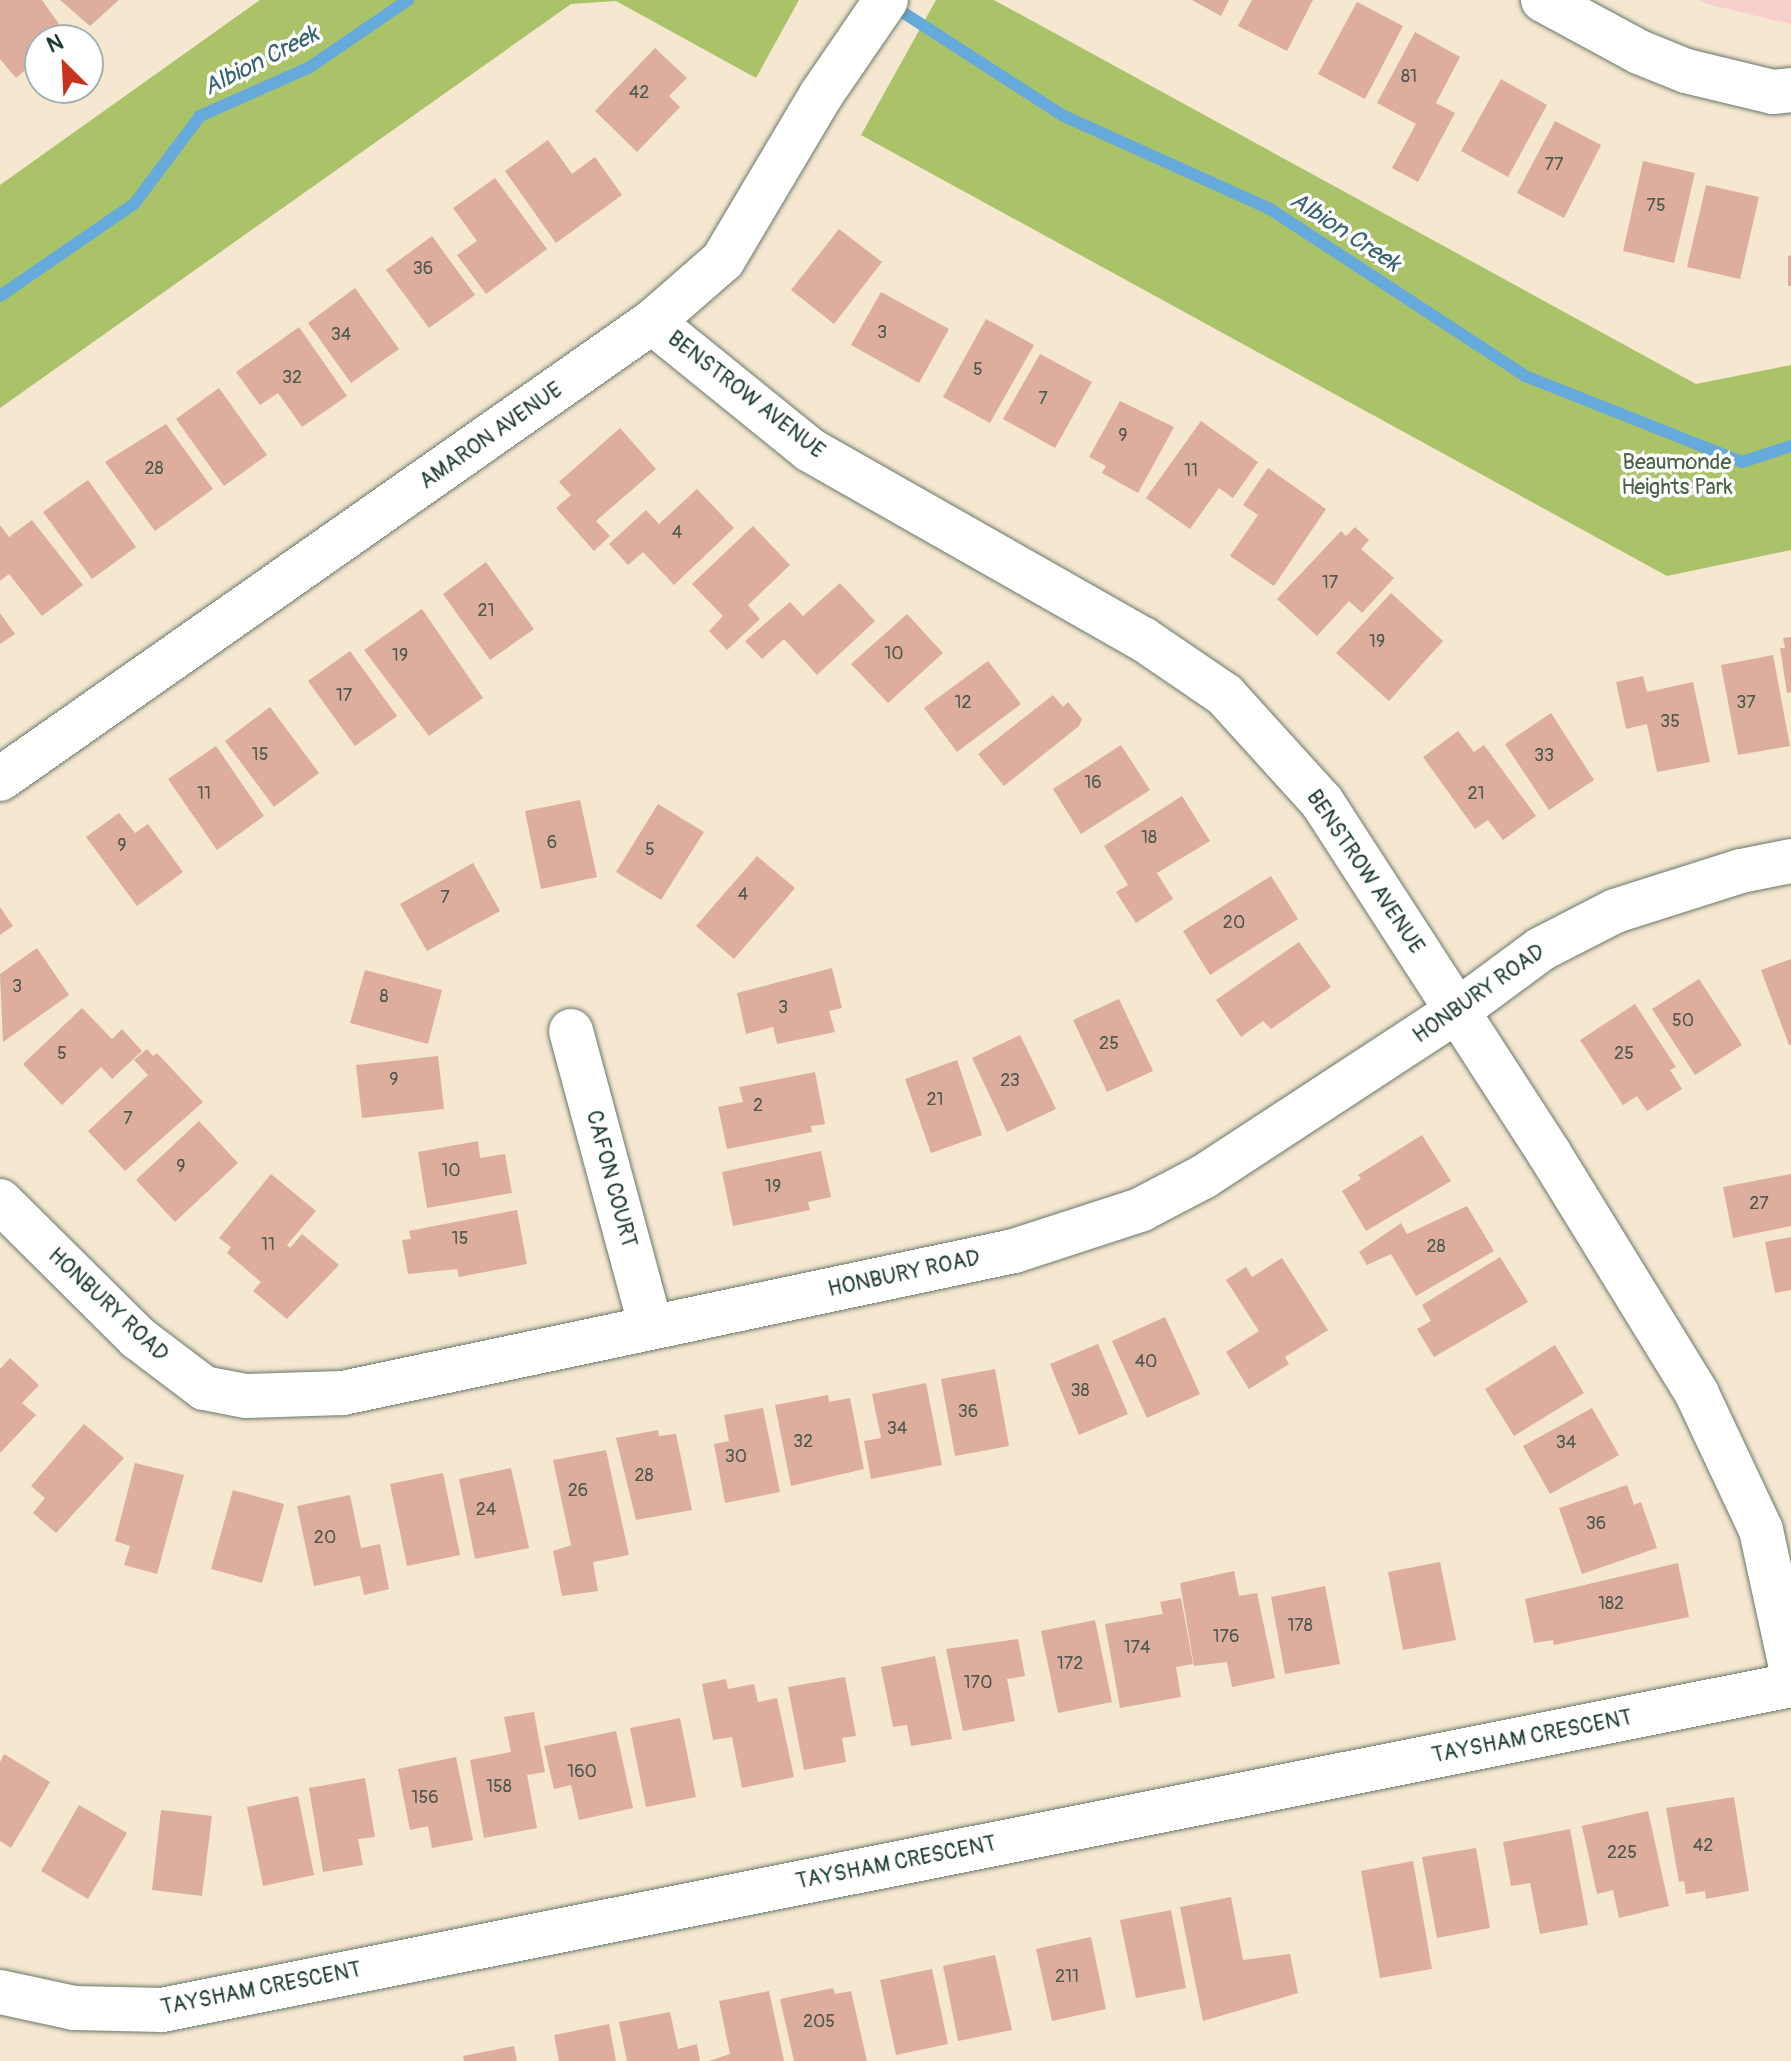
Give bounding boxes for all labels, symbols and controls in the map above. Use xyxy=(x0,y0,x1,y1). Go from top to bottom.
water label: Albion Creek xyxy=(199,20,323,102)
north arrow xyxy=(24,24,104,104)
text: N xyxy=(43,28,68,60)
house number: 81 xyxy=(1401,66,1417,88)
house number: 42 xyxy=(629,82,649,104)
house number: 77 xyxy=(1544,154,1564,176)
water label: Albion Creek xyxy=(1285,186,1405,278)
house number: 75 xyxy=(1646,195,1666,217)
house number: 36 xyxy=(413,258,433,280)
house number: 3 xyxy=(877,322,887,344)
house number: 34 xyxy=(331,324,351,346)
street label: BENSTROW AVENUE xyxy=(662,326,830,464)
house number: 5 xyxy=(973,359,983,381)
house number: 32 xyxy=(282,367,302,389)
street label: AMARON AVENUE xyxy=(415,377,567,495)
house number: 7 xyxy=(1038,388,1048,410)
house number: 9 xyxy=(1118,425,1128,447)
park label: Beaumonde Heights Park xyxy=(1621,449,1733,500)
house number: 28 xyxy=(144,458,164,480)
house number: 11 xyxy=(1184,460,1198,482)
house number: 4 xyxy=(672,522,682,544)
house number: 17 xyxy=(1322,572,1338,594)
house number: 21 xyxy=(477,600,495,622)
house number: 19 xyxy=(1369,631,1385,653)
house number: 10 xyxy=(884,643,904,665)
house number: 19 xyxy=(392,645,408,667)
house number: 17 xyxy=(336,685,352,707)
house number: 12 xyxy=(954,692,972,714)
house number: 37 xyxy=(1736,692,1756,714)
house number: 35 xyxy=(1660,711,1680,733)
house number: 15 xyxy=(252,744,268,766)
house number: 33 xyxy=(1534,745,1554,767)
house number: 16 xyxy=(1084,772,1102,794)
house number: 11 xyxy=(197,783,211,805)
house number: 21 xyxy=(1467,783,1485,805)
street label: BENSTROW AVENUE xyxy=(1300,785,1430,959)
house number: 18 xyxy=(1141,827,1157,849)
house number: 6 xyxy=(547,832,557,854)
house number: 9 xyxy=(117,835,127,857)
house number: 5 xyxy=(645,839,655,861)
house number: 4 xyxy=(738,884,748,906)
house number: 7 xyxy=(440,887,450,909)
house number: 20 xyxy=(1223,912,1245,934)
street label: HONBURY ROAD xyxy=(1408,939,1550,1049)
house number: 3 xyxy=(12,976,22,998)
house number: 8 xyxy=(379,986,389,1008)
house number: 3 xyxy=(778,997,788,1019)
house number: 50 xyxy=(1672,1010,1694,1032)
house number: 25 xyxy=(1099,1033,1119,1055)
house number: 5 xyxy=(57,1043,67,1065)
house number: 25 xyxy=(1614,1043,1634,1065)
house number: 9 xyxy=(389,1069,399,1091)
house number: 23 xyxy=(1000,1070,1020,1092)
house number: 21 xyxy=(926,1089,944,1111)
house number: 2 xyxy=(753,1095,763,1117)
house number: 7 xyxy=(123,1108,133,1130)
street label: CAFON COURT xyxy=(580,1108,642,1250)
house number: 9 xyxy=(176,1156,186,1178)
house number: 10 xyxy=(441,1160,461,1182)
house number: 19 xyxy=(765,1176,781,1198)
house number: 27 xyxy=(1749,1193,1769,1215)
house number: 15 xyxy=(452,1228,468,1250)
house number: 11 xyxy=(261,1234,275,1256)
house number: 28 xyxy=(1426,1236,1446,1258)
street label: HONBURY ROAD xyxy=(42,1243,174,1367)
street label: HONBURY ROAD xyxy=(826,1245,982,1303)
house number: 40 xyxy=(1135,1351,1157,1373)
house number: 38 xyxy=(1070,1380,1090,1402)
house number: 36 xyxy=(958,1401,978,1423)
house number: 34 xyxy=(887,1418,907,1440)
house number: 32 xyxy=(793,1431,813,1453)
house number: 34 xyxy=(1556,1432,1576,1454)
house number: 30 xyxy=(725,1446,747,1468)
house number: 28 xyxy=(634,1465,654,1487)
house number: 26 xyxy=(568,1480,588,1502)
house number: 24 xyxy=(476,1499,496,1521)
house number: 36 xyxy=(1586,1513,1606,1535)
house number: 20 xyxy=(314,1527,336,1549)
house number: 182 xyxy=(1598,1593,1624,1615)
house number: 178 xyxy=(1287,1615,1313,1637)
house number: 176 xyxy=(1212,1626,1240,1648)
house number: 174 xyxy=(1124,1637,1150,1659)
house number: 172 xyxy=(1057,1653,1083,1675)
house number: 170 xyxy=(964,1672,992,1694)
street label: TAYSHAM CRESCENT xyxy=(1430,1705,1634,1769)
house number: 160 xyxy=(567,1761,597,1783)
house number: 158 xyxy=(486,1776,512,1798)
house number: 156 xyxy=(411,1787,439,1809)
street label: TAYSHAM CRESCENT xyxy=(794,1831,998,1895)
house number: 42 xyxy=(1693,1835,1713,1857)
house number: 225 xyxy=(1607,1842,1637,1864)
street label: TAYSHAM CRESCENT xyxy=(159,1957,363,2021)
house number: 211 xyxy=(1055,1966,1079,1988)
house number: 205 xyxy=(803,2011,835,2033)

